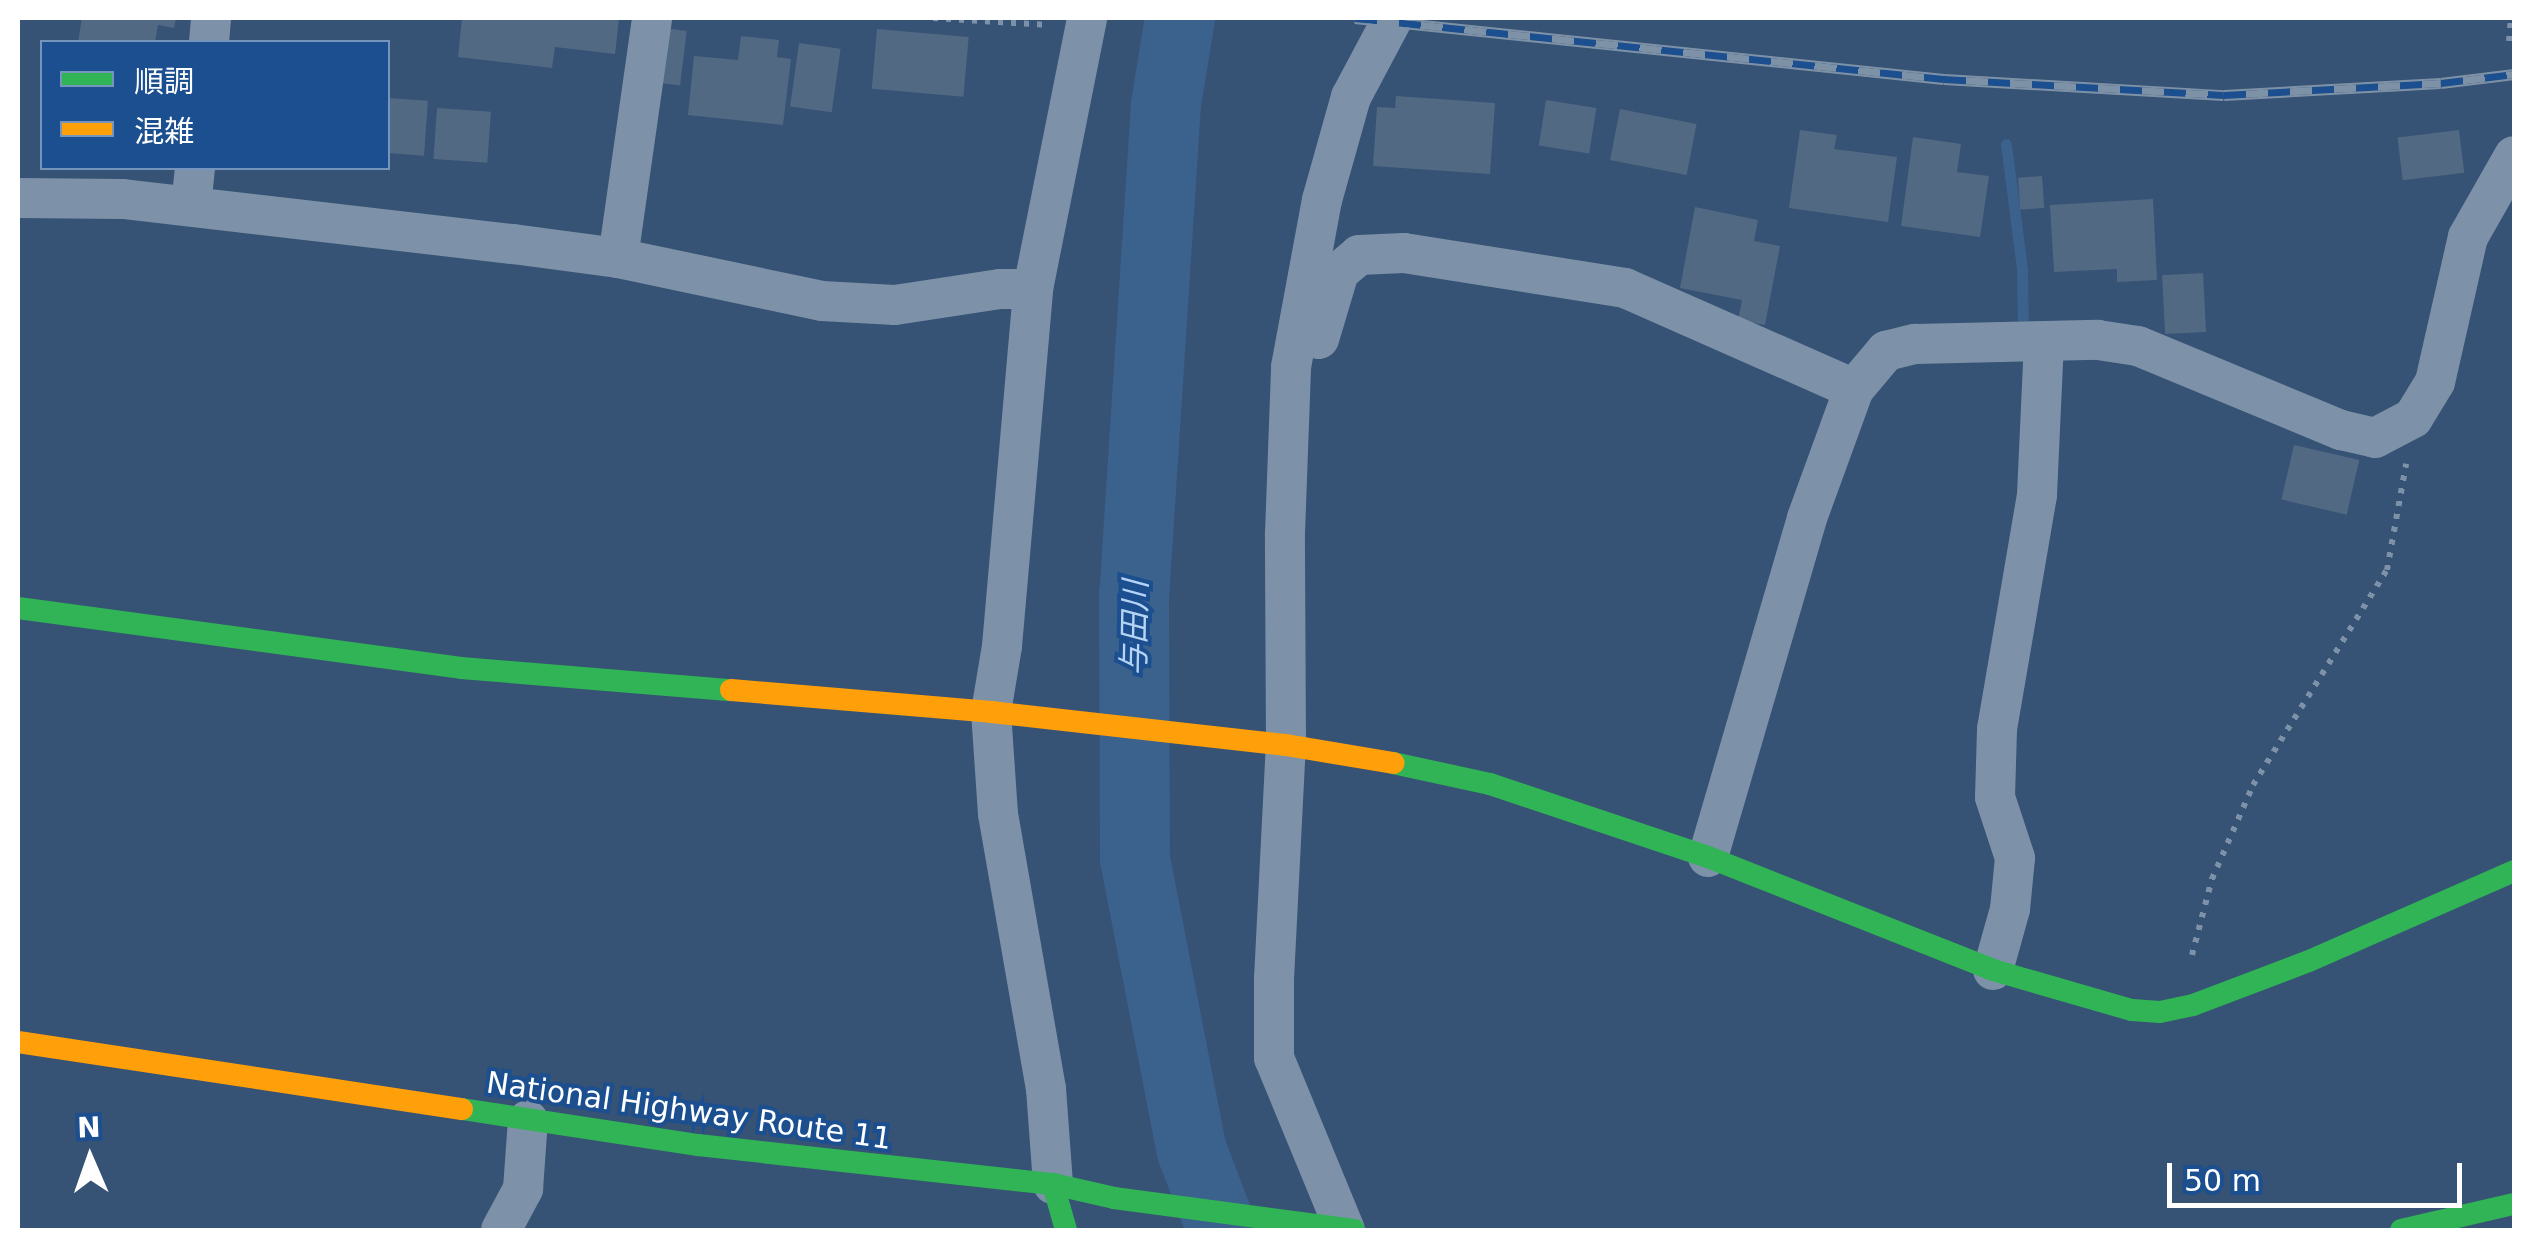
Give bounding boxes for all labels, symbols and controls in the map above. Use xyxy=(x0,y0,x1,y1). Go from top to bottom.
legend xyxy=(40,40,390,170)
text: 順調 xyxy=(134,64,194,99)
text: 混雑 xyxy=(134,114,194,149)
water label: 与田川 xyxy=(1115,580,1155,676)
street label: National Highway Route 11 xyxy=(484,1065,894,1157)
north arrow xyxy=(40,1108,140,1208)
text: N xyxy=(77,1111,101,1144)
scale bar xyxy=(2172,1143,2467,1205)
text: 50 m xyxy=(2184,1163,2261,1198)

